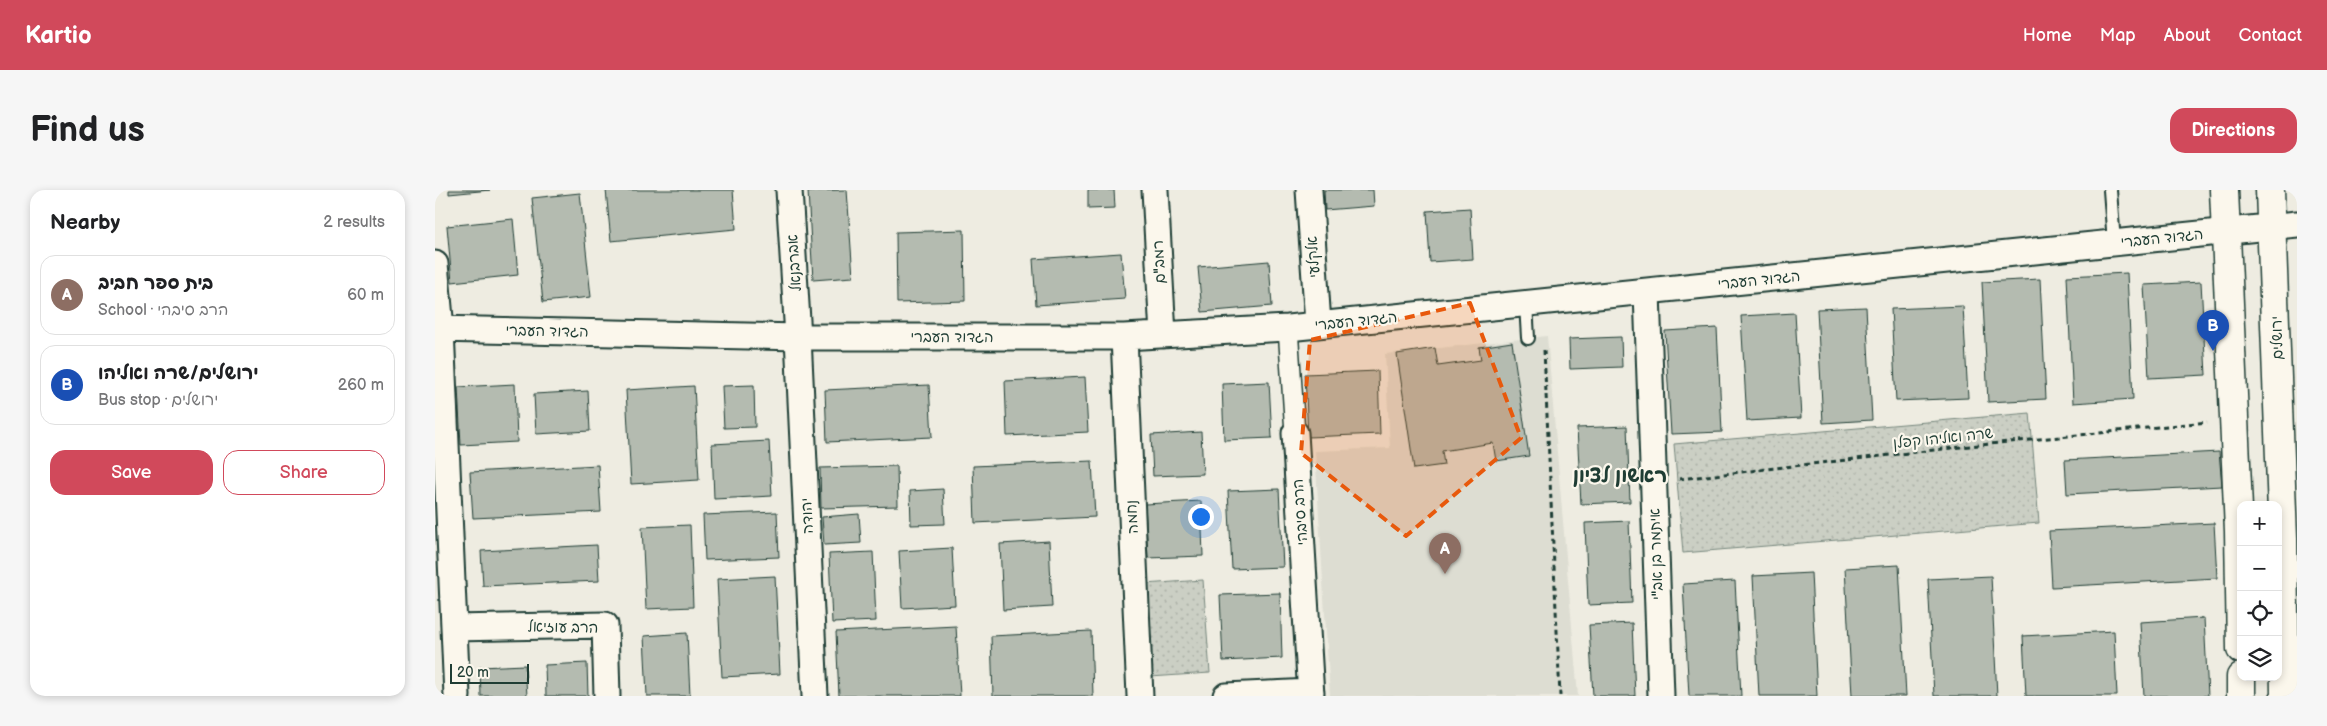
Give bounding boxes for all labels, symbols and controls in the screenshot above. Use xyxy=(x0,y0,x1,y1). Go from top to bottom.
text: Kartio xyxy=(25,21,92,50)
text: Home xyxy=(2023,25,2072,46)
text: Map xyxy=(2100,25,2136,46)
text: About xyxy=(2164,25,2211,46)
text: Contact xyxy=(2239,25,2302,46)
button: Directions xyxy=(2170,108,2297,153)
text: Find us xyxy=(30,109,145,152)
text: Nearby xyxy=(50,210,120,235)
text: 2 results xyxy=(323,213,385,232)
street label: הגדוד העברי xyxy=(2120,225,2204,252)
street label: אברבנאל xyxy=(783,234,806,292)
street label: אלקלעי xyxy=(1303,235,1324,279)
street label: רמב"ם xyxy=(1149,240,1170,284)
street label: הגדוד העברי xyxy=(1717,267,1801,294)
text: בית ספר חביב xyxy=(98,272,213,295)
text: A xyxy=(62,286,72,305)
text: 60 m xyxy=(347,286,384,305)
text: School · הרב סיבהי xyxy=(98,301,228,320)
street label: הגדוד העברי xyxy=(1314,308,1398,335)
pin: B xyxy=(2197,310,2229,351)
street label: ירושלים xyxy=(2267,316,2288,360)
street label: הגדוד העברי xyxy=(505,321,589,342)
street label: הגדוד העברי xyxy=(910,328,994,347)
text: ירושלים/שרה ואליהו xyxy=(98,362,259,385)
text: B xyxy=(61,376,73,395)
text: 260 m xyxy=(338,376,384,395)
text: Bus stop · ירושלים xyxy=(98,391,218,410)
street label: שרה ואליהו קפלן xyxy=(1892,424,1994,453)
button: Save xyxy=(50,450,213,495)
button: Share xyxy=(223,450,385,495)
district label: ראשון לציון xyxy=(1573,464,1667,488)
street label: הרב סיבהי xyxy=(1289,478,1312,546)
street label: יהודה xyxy=(797,497,818,535)
street label: נחמה xyxy=(1122,499,1143,535)
map controls xyxy=(2237,501,2282,681)
button: + xyxy=(2237,501,2282,546)
your location xyxy=(1188,504,1214,530)
street label: איתמר בן אב"י xyxy=(1645,508,1668,600)
pin: A xyxy=(1429,533,1461,574)
button: − xyxy=(2237,546,2282,591)
button: locate xyxy=(2237,591,2282,636)
street label: הרב עוזיאל xyxy=(527,617,599,638)
button: layers xyxy=(2237,636,2282,681)
scale bar xyxy=(450,661,529,684)
text: 20 m xyxy=(457,664,489,681)

